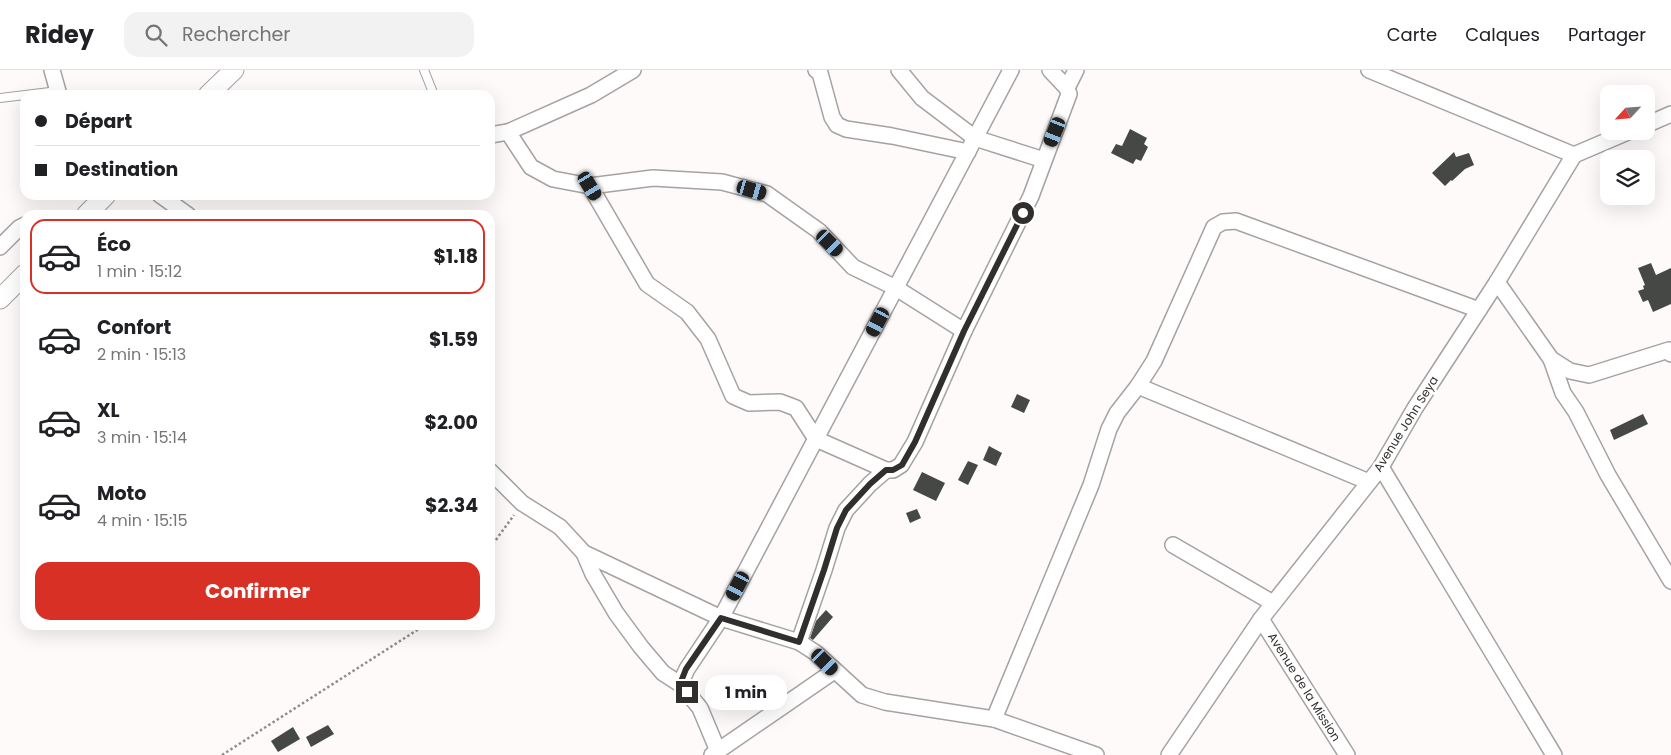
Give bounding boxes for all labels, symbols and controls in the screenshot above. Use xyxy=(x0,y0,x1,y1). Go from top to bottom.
search box xyxy=(124,12,474,57)
text: Ridey xyxy=(25,18,94,51)
icon: search xyxy=(142,21,170,49)
text: Rechercher xyxy=(182,21,290,48)
text: Carte xyxy=(1387,22,1437,47)
text: Calques xyxy=(1465,22,1540,47)
text: Partager xyxy=(1568,22,1646,47)
north arrow xyxy=(1600,85,1655,140)
map controls xyxy=(1600,85,1655,205)
text: Départ xyxy=(65,108,132,135)
car xyxy=(1042,115,1067,149)
button: layers xyxy=(1600,150,1655,205)
text: Destination xyxy=(65,156,178,183)
car xyxy=(575,169,604,203)
car xyxy=(735,179,768,201)
route start xyxy=(1012,202,1034,224)
car xyxy=(814,227,845,259)
text: Éco xyxy=(97,231,131,258)
icon: car xyxy=(37,234,82,279)
text: $1.18 xyxy=(434,243,478,270)
text: 1 min · 15:12 xyxy=(97,260,182,283)
car xyxy=(864,305,891,339)
text: Confort xyxy=(97,314,171,341)
icon: car xyxy=(37,317,82,362)
text: $1.59 xyxy=(429,326,478,353)
text: 2 min · 15:13 xyxy=(97,343,186,366)
street label: Avenue John Seya xyxy=(1369,372,1442,475)
text: XL xyxy=(97,397,120,424)
icon: car xyxy=(37,400,82,445)
text: $2.00 xyxy=(425,409,478,436)
text: 3 min · 15:14 xyxy=(97,426,187,449)
text: Moto xyxy=(97,480,146,507)
icon: car xyxy=(37,483,82,528)
text: $2.34 xyxy=(425,492,478,519)
text: 4 min · 15:15 xyxy=(97,509,188,532)
button: Confirmer xyxy=(35,562,480,620)
car xyxy=(724,569,751,603)
street label: Avenue de la Mission xyxy=(1264,629,1345,744)
car xyxy=(809,646,840,678)
callout: 1 min xyxy=(704,674,787,710)
route end xyxy=(676,681,698,703)
text: 1 min xyxy=(725,681,767,704)

